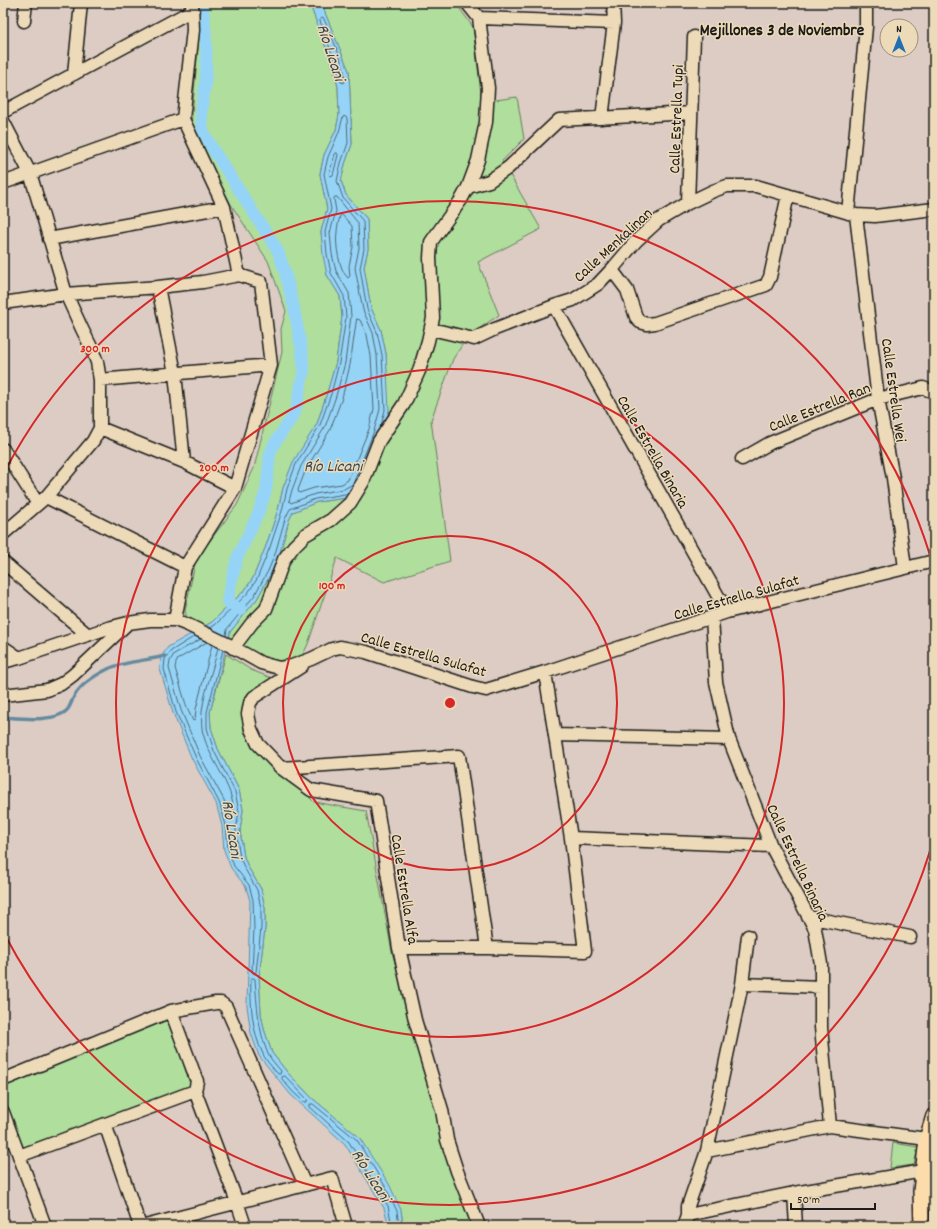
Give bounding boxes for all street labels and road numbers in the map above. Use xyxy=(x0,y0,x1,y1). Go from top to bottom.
street label: Calle Estrella Tupi xyxy=(664,64,691,174)
street label: Calle Menkalinan xyxy=(569,203,658,289)
street label: Calle Estrella Wei xyxy=(874,337,911,444)
street label: Calle Estrella Ran xyxy=(766,377,874,439)
street label: Calle Estrella Binaria xyxy=(610,391,694,513)
street label: Calle Estrella Sulafat xyxy=(671,569,802,627)
street label: Calle Estrella Sulafat xyxy=(358,626,489,684)
street label: Calle Estrella Binaria xyxy=(759,801,834,926)
street label: Calle Estrella Alfa xyxy=(383,833,424,947)

